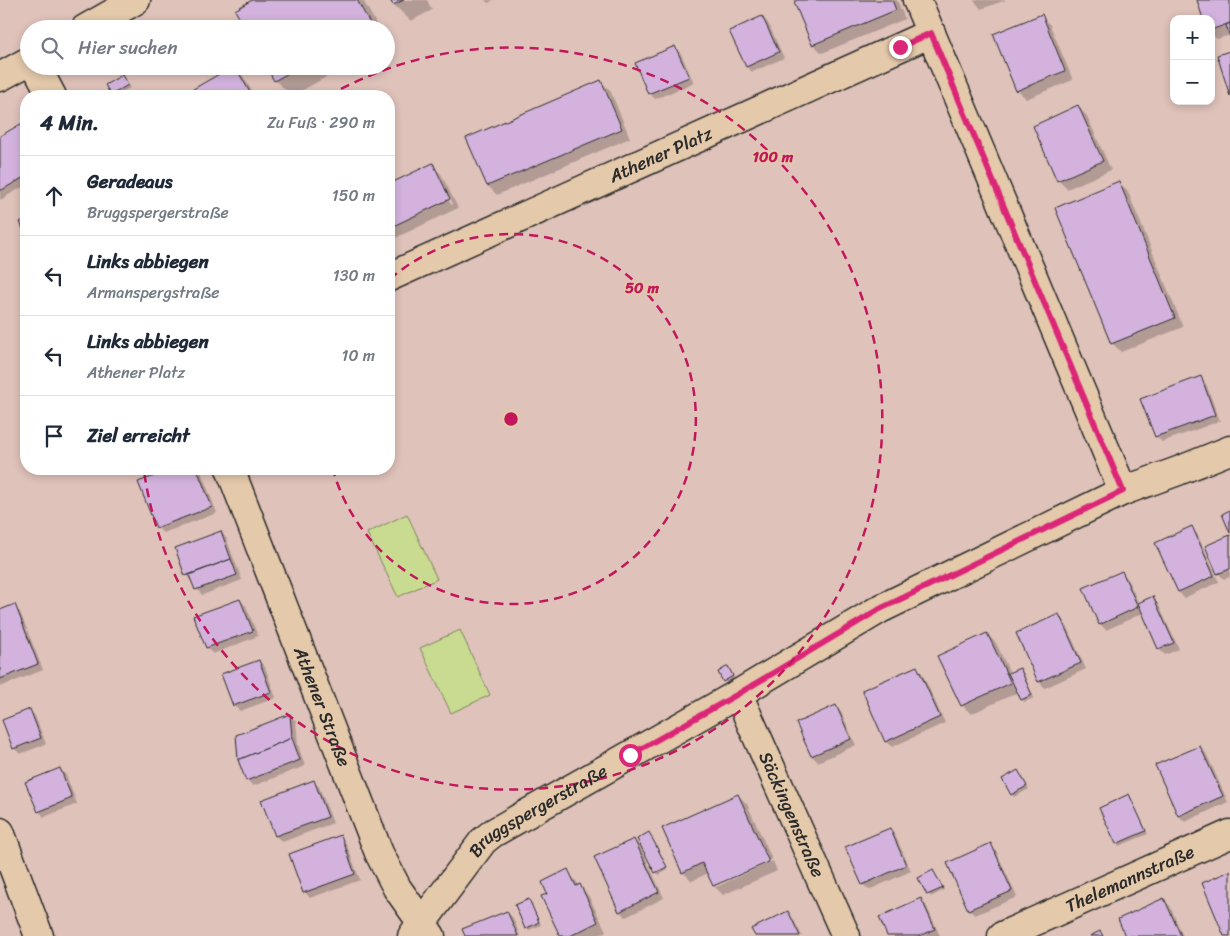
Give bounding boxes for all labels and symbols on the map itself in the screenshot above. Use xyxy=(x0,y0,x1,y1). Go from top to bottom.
route end xyxy=(889,36,912,59)
street label: Athener Platz xyxy=(603,117,718,192)
text: 100 m xyxy=(753,144,794,170)
text: 50 m xyxy=(625,275,660,301)
centre of rings xyxy=(502,410,520,428)
street label: Athener Straße xyxy=(284,641,360,772)
route start xyxy=(619,744,642,767)
street label: Säckingenstraße xyxy=(750,746,834,883)
street label: Bruggspergerstraße xyxy=(460,755,613,865)
street label: Thelemannstraße xyxy=(1060,836,1200,922)

